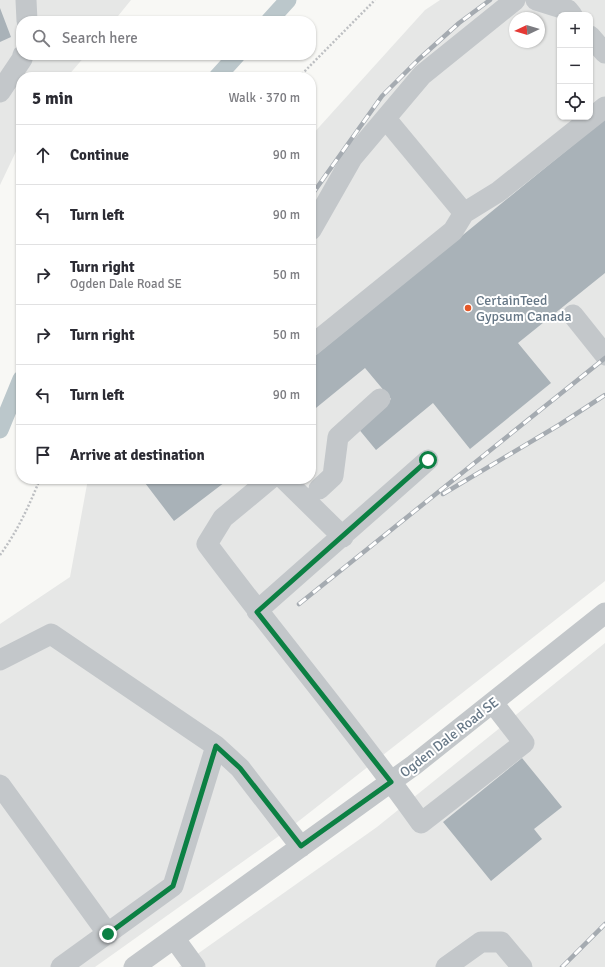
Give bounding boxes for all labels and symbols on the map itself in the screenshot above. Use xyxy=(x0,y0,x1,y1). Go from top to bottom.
north arrow xyxy=(509,12,545,48)
place label: CertainTeed Gypsum Canada xyxy=(476,292,572,325)
marker: CertainTeed Gypsum Canada xyxy=(463,303,473,313)
route start xyxy=(419,451,437,469)
street label: Ogden Dale Road SE xyxy=(397,694,502,781)
route end xyxy=(99,925,117,943)

